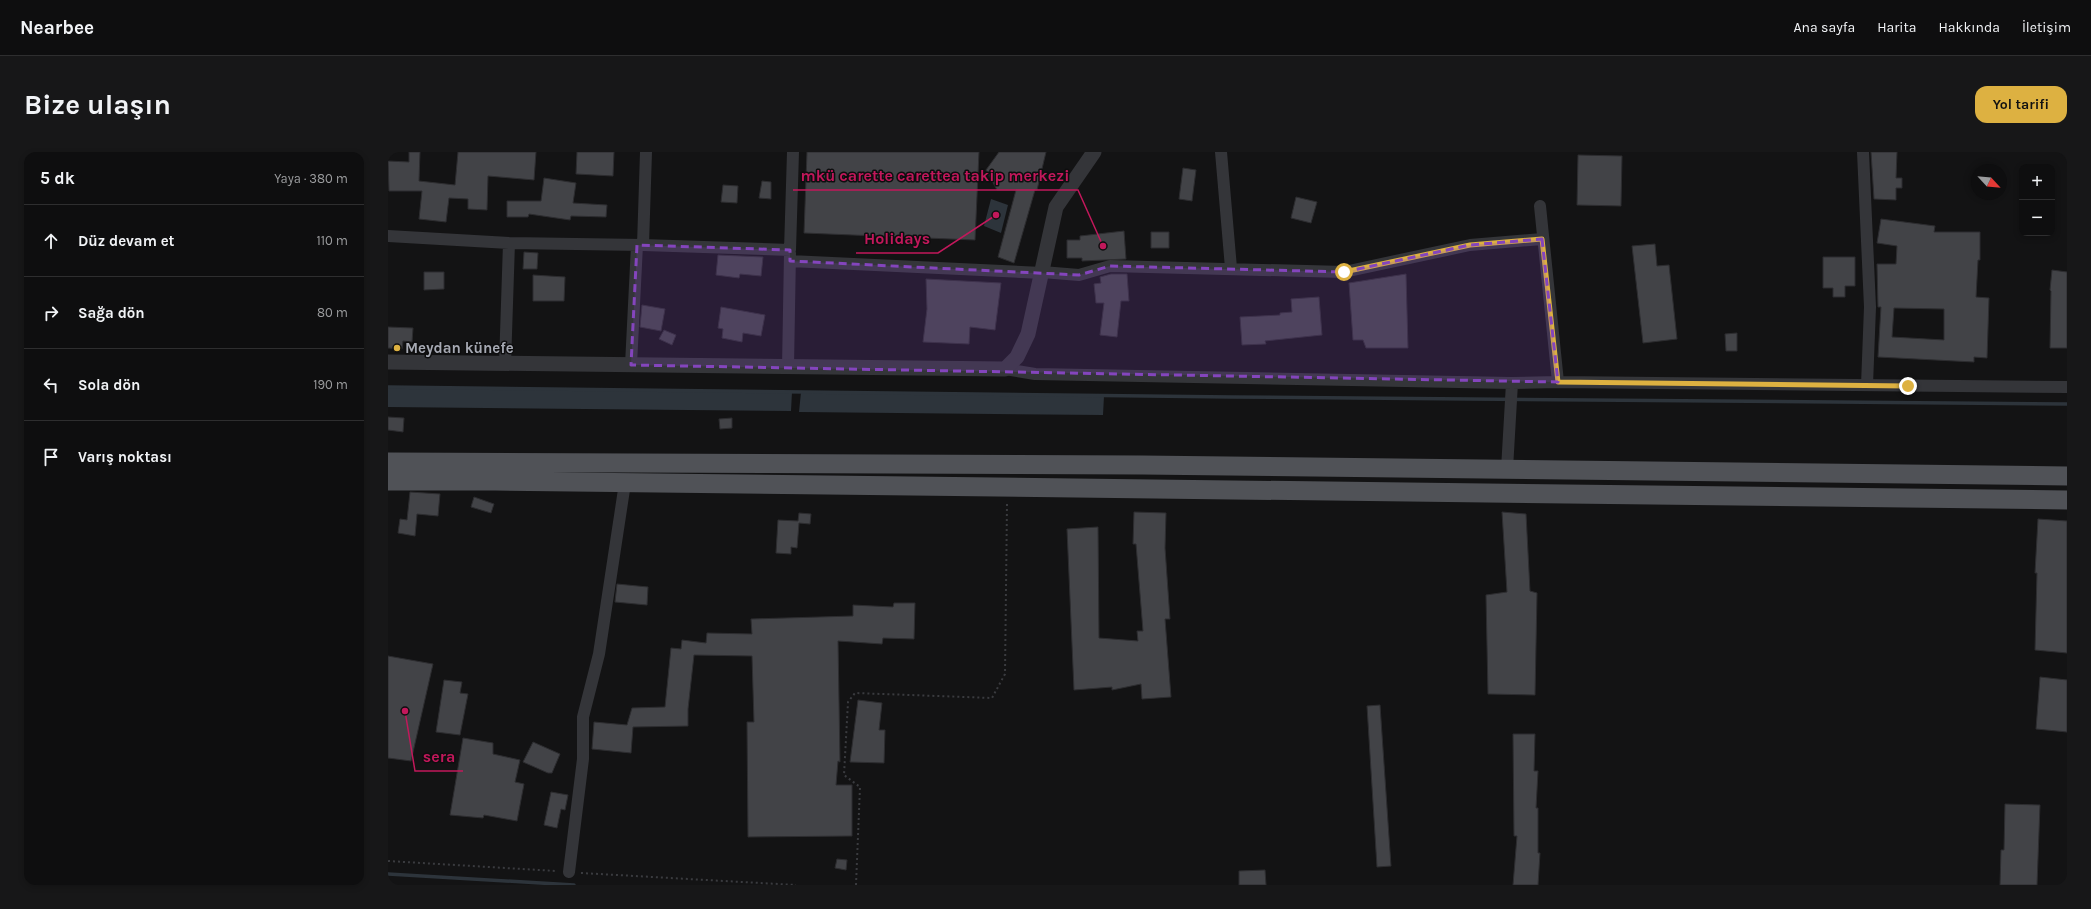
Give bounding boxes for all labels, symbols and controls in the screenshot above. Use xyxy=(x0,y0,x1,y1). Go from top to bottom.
text: Nearbee xyxy=(20,17,94,39)
text: Ana sayfa xyxy=(1794,19,1855,36)
text: Harita xyxy=(1877,19,1916,36)
text: Hakkında xyxy=(1938,19,2000,36)
text: İletişim xyxy=(2022,19,2071,36)
button: Yol tarifi xyxy=(1975,86,2067,123)
text: Bize ulaşın xyxy=(24,88,171,121)
callout: mkü carette carettea takip merkezi xyxy=(793,162,1078,190)
north arrow xyxy=(1971,164,2007,200)
map controls xyxy=(2019,164,2055,236)
button: + xyxy=(2019,164,2055,200)
text: mkü carette carettea takip merkezi xyxy=(801,166,1069,185)
text: 5 dk xyxy=(40,168,75,188)
text: Yaya · 380 m xyxy=(274,171,348,186)
button: − xyxy=(2019,200,2055,236)
callout: Holidays xyxy=(856,225,938,253)
text: Holidays xyxy=(864,229,930,248)
icon: ahead xyxy=(40,230,62,252)
text: Düz devam et xyxy=(78,232,175,250)
text: 110 m xyxy=(316,233,348,248)
route start xyxy=(1335,263,1353,281)
icon: right xyxy=(40,302,62,324)
text: Sağa dön xyxy=(78,304,145,322)
text: 80 m xyxy=(317,305,348,320)
place label: Meydan künefe xyxy=(405,339,514,357)
marker: Meydan künefe xyxy=(392,343,402,353)
icon: left xyxy=(40,374,62,396)
text: Sola dön xyxy=(78,376,140,394)
text: 190 m xyxy=(313,377,348,392)
route end xyxy=(1899,377,1917,395)
icon: arrive xyxy=(40,446,62,468)
text: Varış noktası xyxy=(78,448,172,466)
callout: sera xyxy=(415,743,463,771)
text: sera xyxy=(423,747,455,766)

